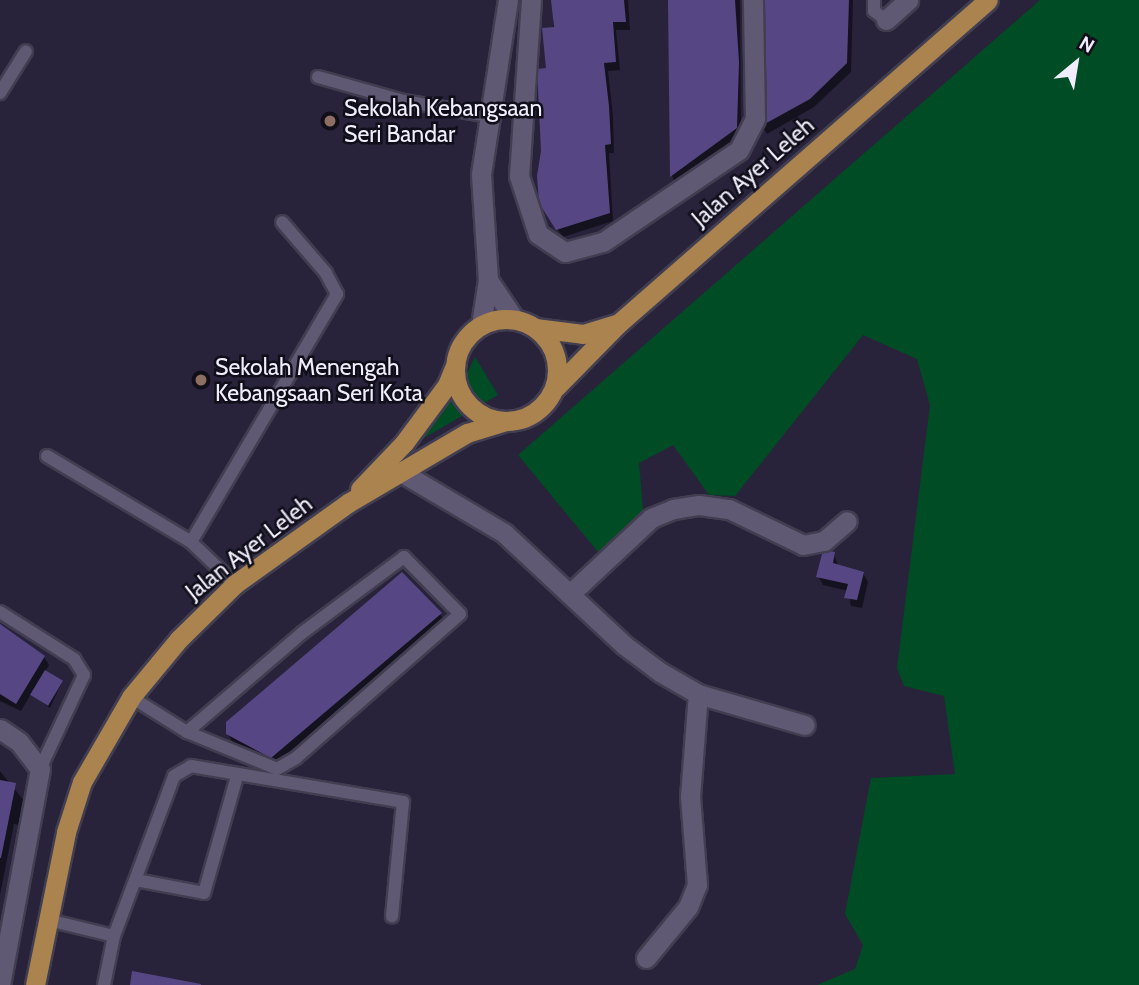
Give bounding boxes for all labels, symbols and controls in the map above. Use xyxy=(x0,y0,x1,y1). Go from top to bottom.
north arrow xyxy=(1041,28,1111,98)
text: N xyxy=(1075,31,1098,58)
place label: Sekolah Kebangsaan Seri Bandar xyxy=(344,94,542,148)
street label: Jalan Ayer Leleh xyxy=(686,112,820,232)
marker: Sekolah Kebangsaan Seri Bandar xyxy=(322,113,338,129)
place label: Sekolah Menengah Kebangsaan Seri Kota xyxy=(215,353,423,407)
marker: Sekolah Menengah Kebangsaan Seri Kota xyxy=(193,372,209,388)
street label: Jalan Ayer Leleh xyxy=(180,490,318,606)

